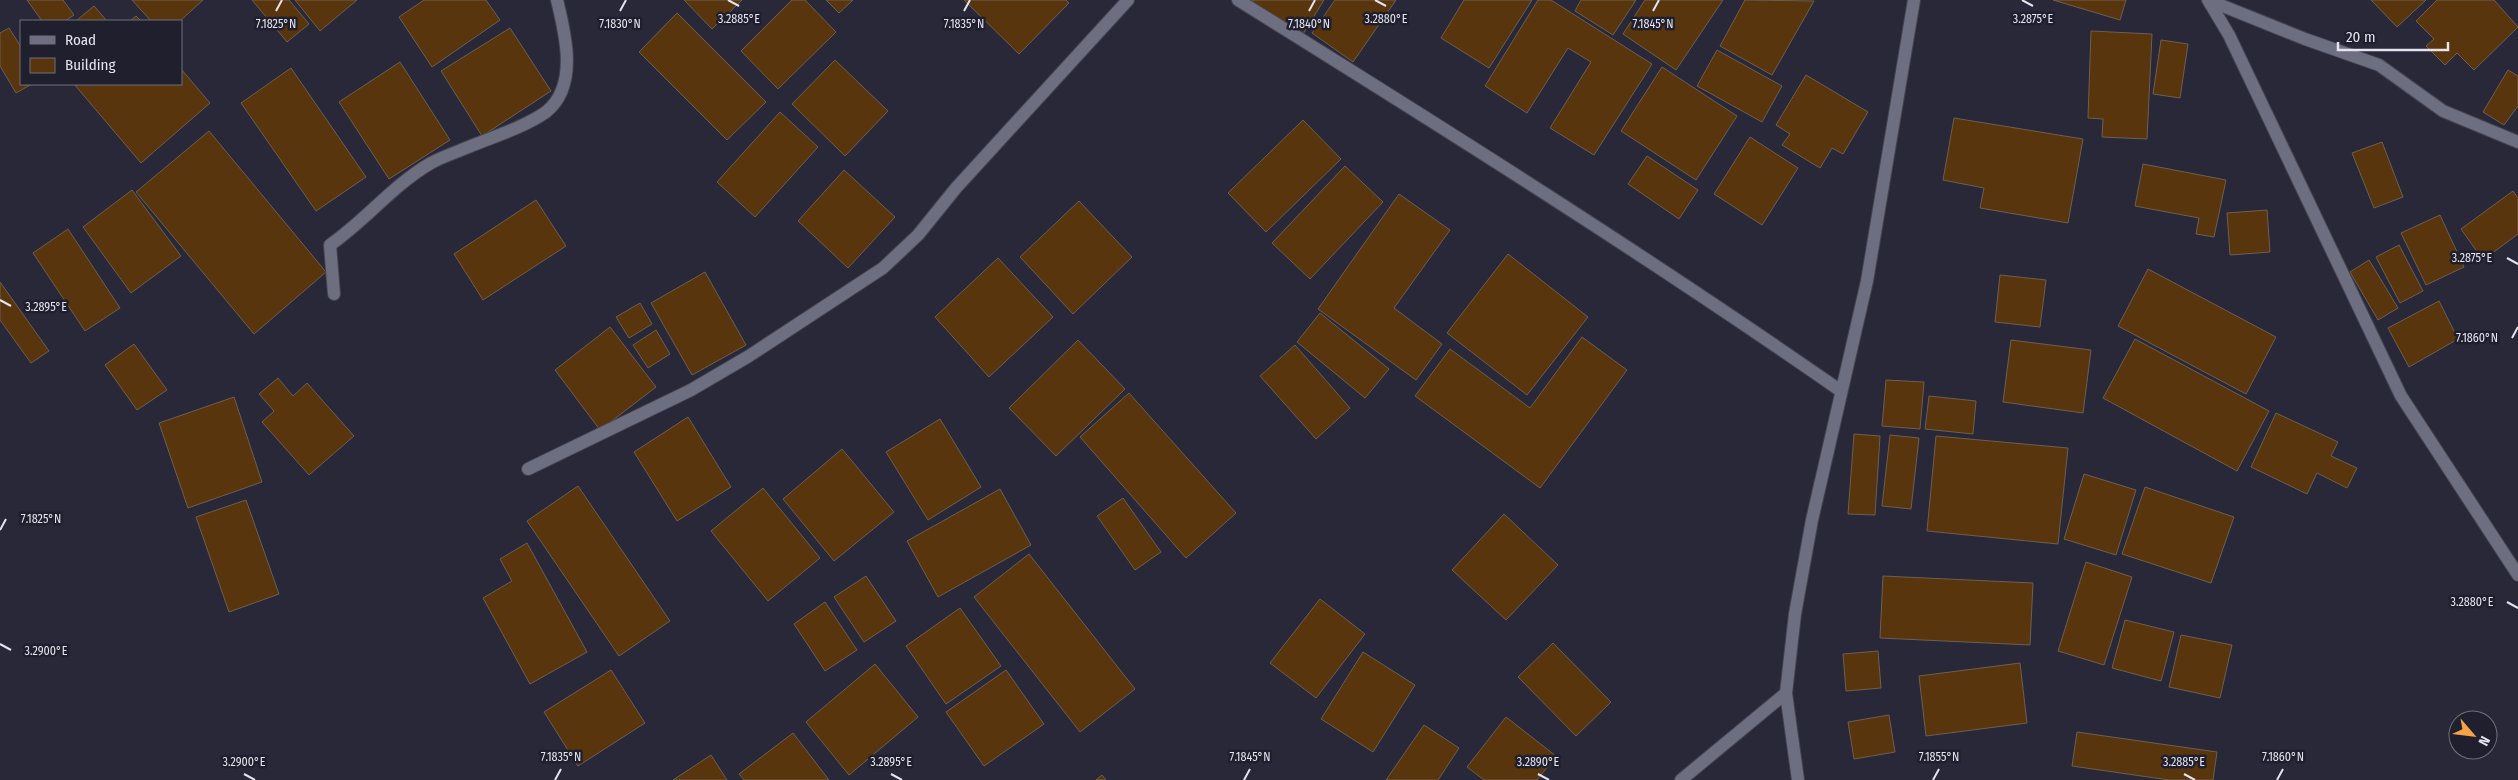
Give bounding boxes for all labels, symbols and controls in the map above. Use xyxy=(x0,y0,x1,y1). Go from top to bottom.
text: 3.2885°E xyxy=(718,12,760,26)
text: 3.2880°E xyxy=(1365,12,1408,26)
text: 3.2875°E xyxy=(2013,12,2054,26)
text: 7.1825°N xyxy=(256,17,296,31)
text: 7.1830°N xyxy=(599,17,641,31)
text: 7.1835°N xyxy=(944,17,984,31)
text: 7.1840°N xyxy=(1288,17,1330,31)
text: 7.1845°N xyxy=(1633,17,1673,31)
legend xyxy=(20,20,182,85)
scale bar xyxy=(2338,20,2448,52)
text: 20 m xyxy=(2346,28,2376,46)
text: Road xyxy=(65,31,96,49)
text: Building xyxy=(65,56,116,74)
text: 3.2875°E xyxy=(2452,251,2493,265)
text: 3.2895°E xyxy=(25,300,67,314)
text: 7.1860°N xyxy=(2456,331,2498,345)
text: 7.1825°N xyxy=(21,512,61,526)
text: 3.2880°E xyxy=(2451,595,2494,609)
text: 3.2900°E xyxy=(25,644,68,658)
north arrow xyxy=(2448,710,2498,760)
text: N xyxy=(2475,733,2494,749)
text: 7.1835°N xyxy=(541,750,581,764)
text: 7.1845°N xyxy=(1230,750,1270,764)
text: 7.1855°N xyxy=(1919,750,1959,764)
text: 7.1860°N xyxy=(2262,750,2304,764)
text: 3.2900°E xyxy=(223,755,266,769)
text: 3.2895°E xyxy=(870,755,912,769)
text: 3.2890°E xyxy=(1517,755,1560,769)
text: 3.2885°E xyxy=(2163,755,2205,769)

